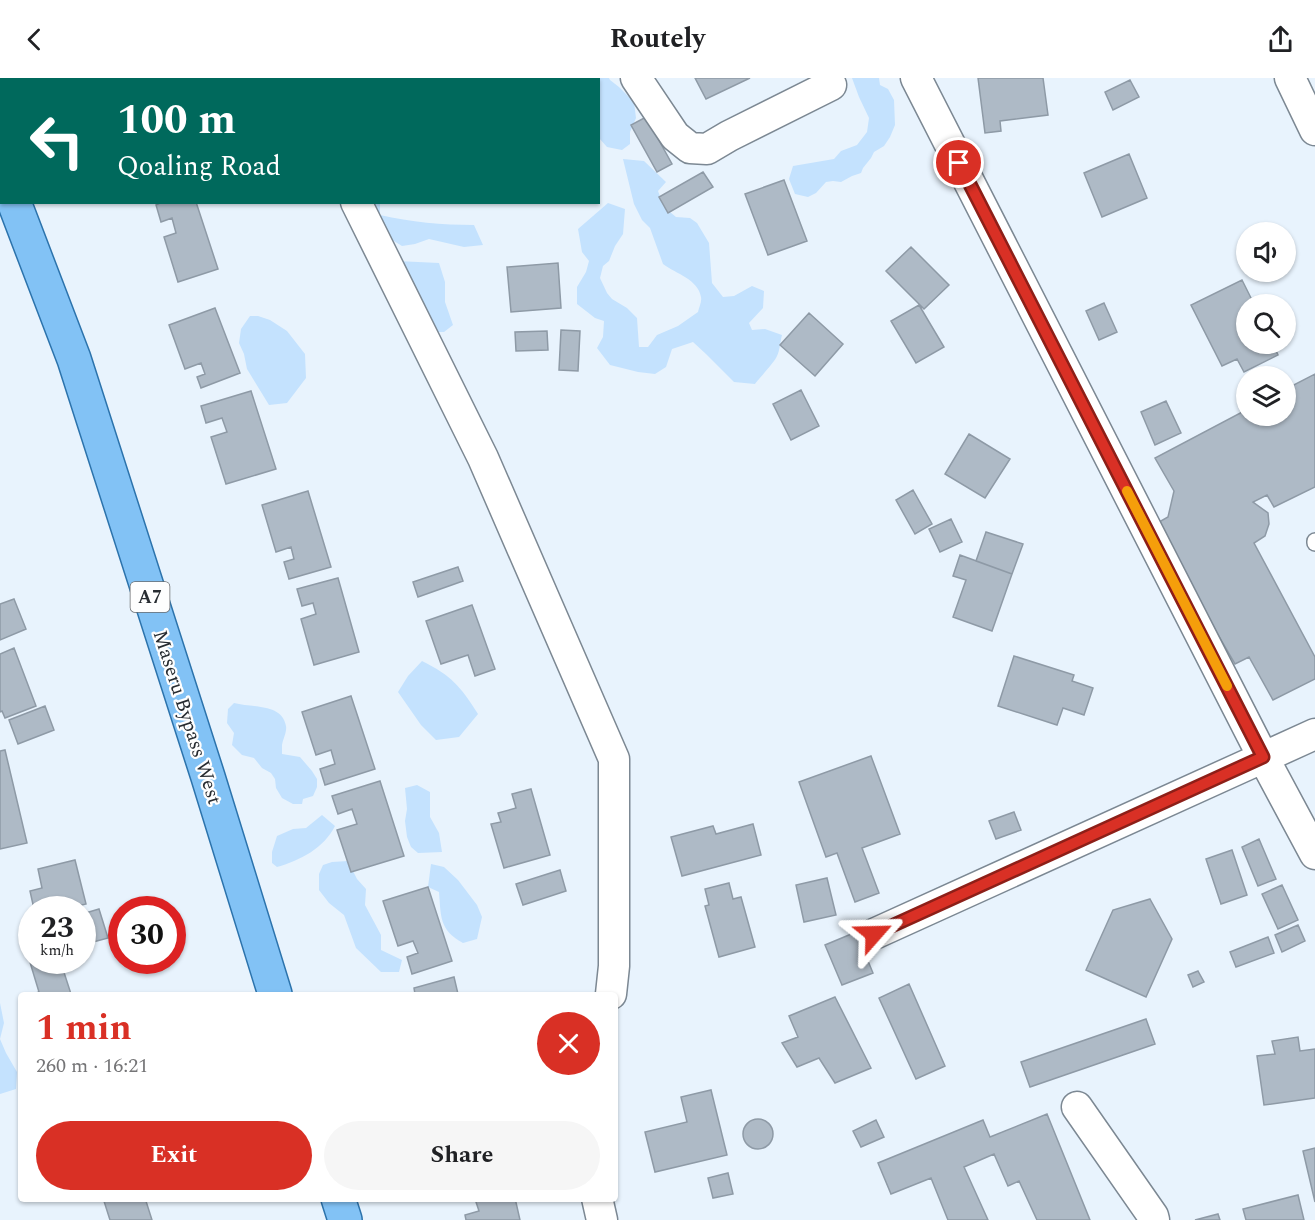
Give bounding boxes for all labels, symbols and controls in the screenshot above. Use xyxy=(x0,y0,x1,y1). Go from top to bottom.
text: Routely xyxy=(610,18,705,60)
icon: back xyxy=(18,23,51,56)
icon: share xyxy=(1264,23,1297,56)
text: 100 m xyxy=(117,89,236,152)
icon: left xyxy=(18,102,96,180)
pin xyxy=(933,137,984,188)
text: Qoaling Road xyxy=(117,146,281,188)
icon: arrive xyxy=(942,146,975,179)
map controls xyxy=(1236,222,1296,426)
button: sound xyxy=(1236,222,1296,282)
button: search xyxy=(1236,294,1296,354)
button: layers xyxy=(1236,366,1296,426)
road number: A7 xyxy=(130,582,170,612)
street label: Maseru Bypass West xyxy=(145,626,229,808)
speed limit sign: 30 xyxy=(108,896,186,974)
position arrow xyxy=(842,902,906,966)
text: 23 xyxy=(40,905,74,951)
text: km/h xyxy=(40,939,74,962)
text: 1 min xyxy=(36,1001,132,1056)
button: close xyxy=(537,1012,600,1075)
text: 260 m · 16:21 xyxy=(36,1051,148,1081)
button: Exit xyxy=(36,1121,312,1190)
button: Share xyxy=(324,1121,600,1190)

